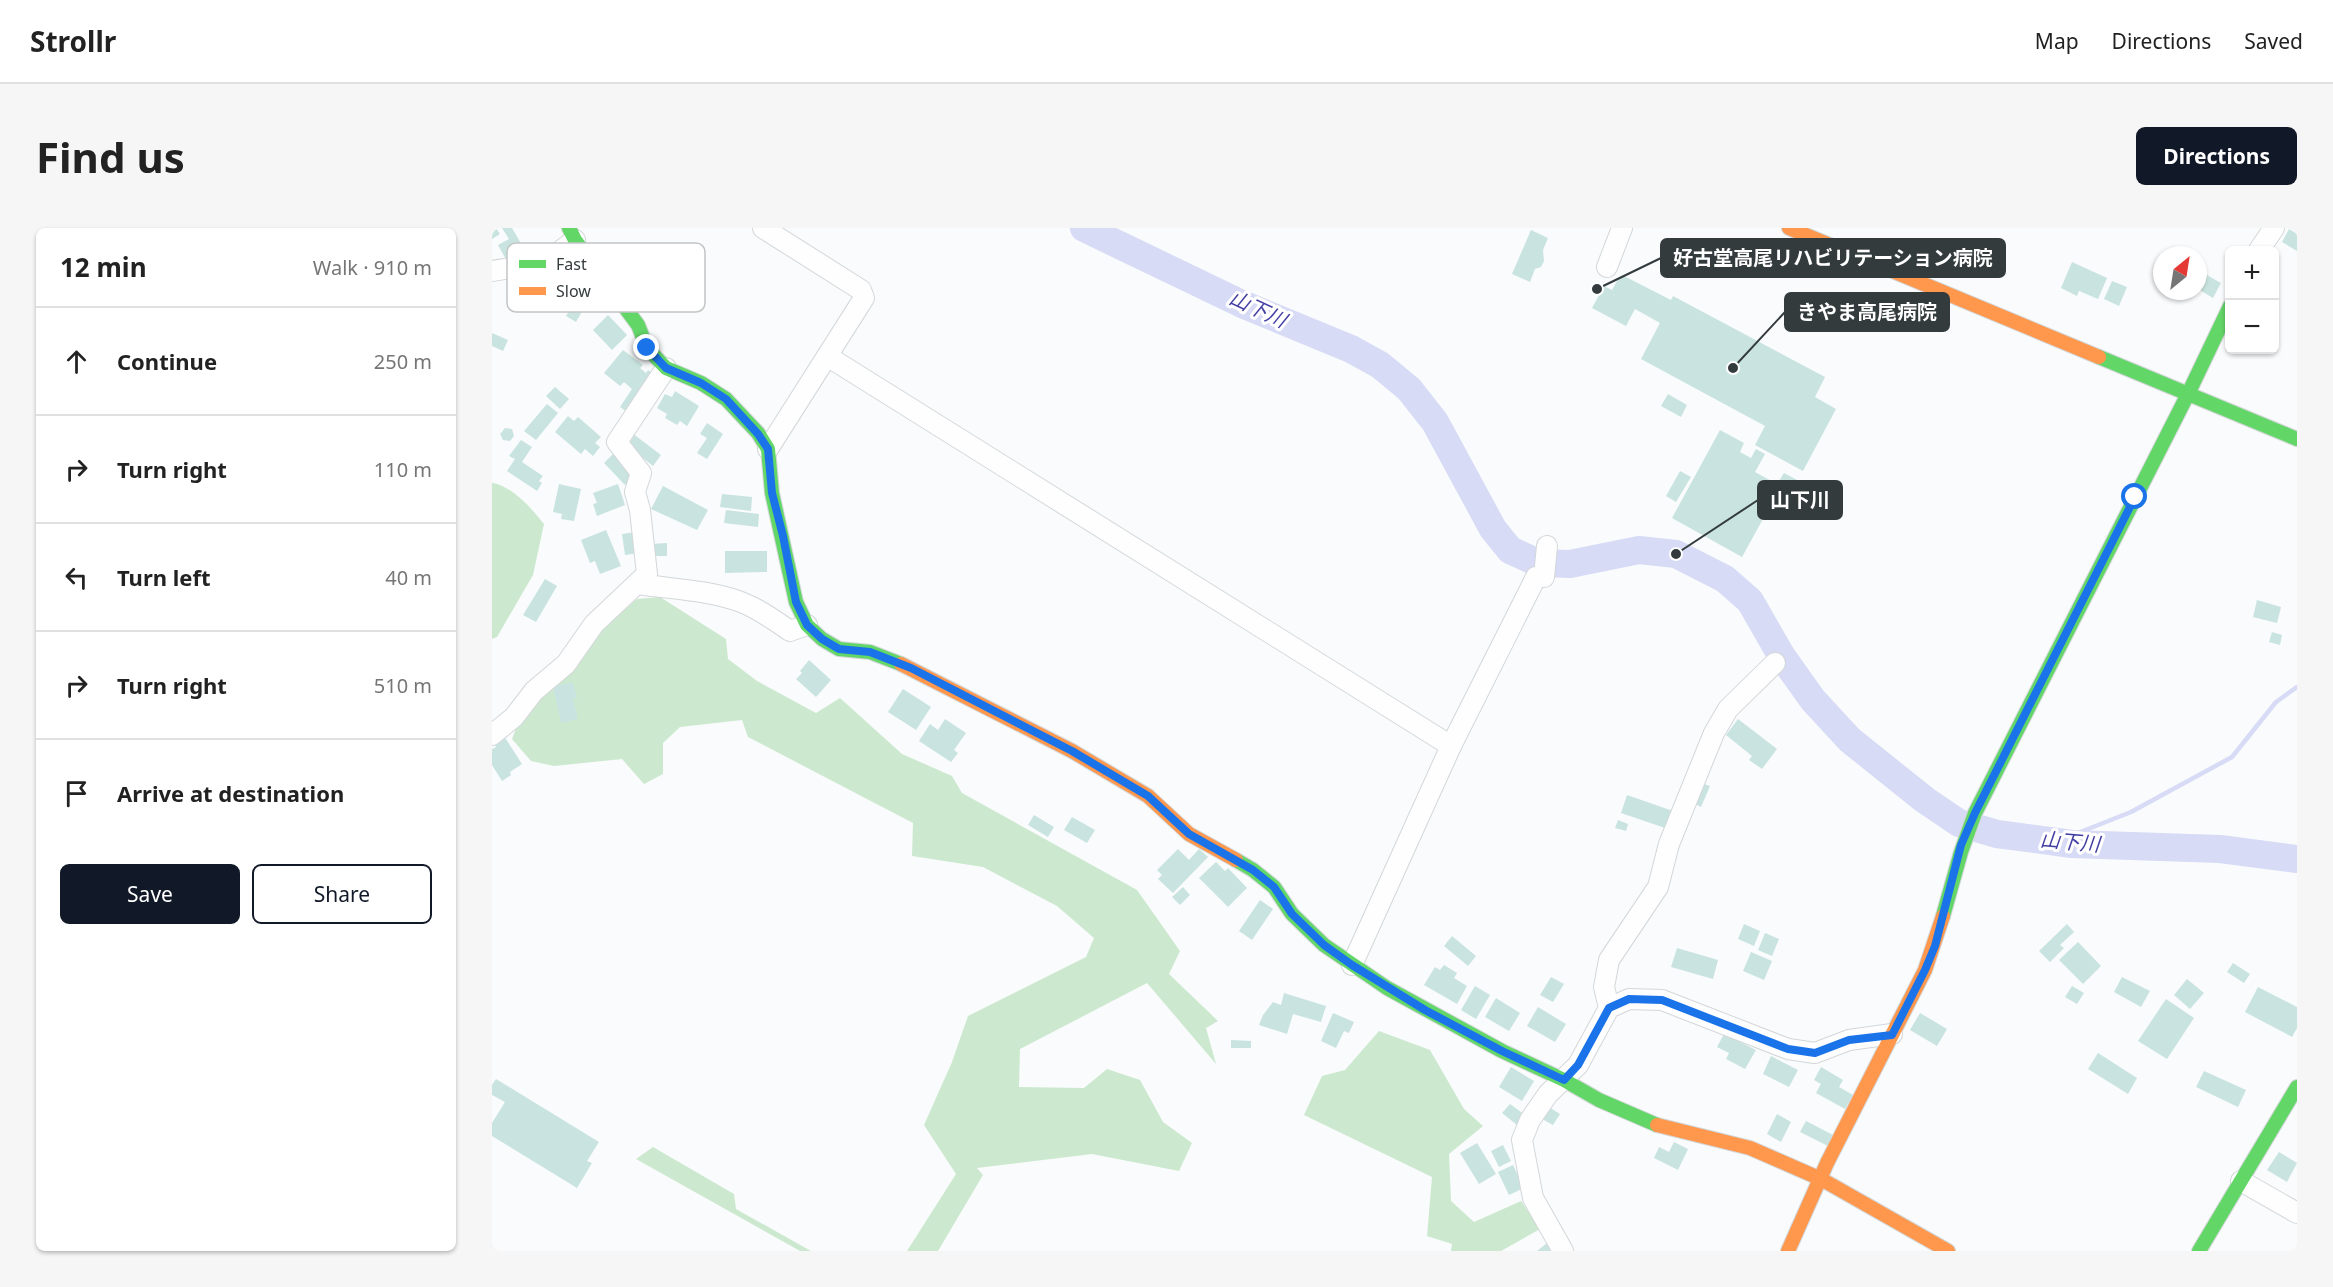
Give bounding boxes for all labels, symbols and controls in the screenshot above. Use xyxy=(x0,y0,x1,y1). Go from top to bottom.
text: Strollr xyxy=(30,22,116,60)
text: Map xyxy=(2035,27,2079,55)
text: Directions xyxy=(2112,27,2211,55)
text: Saved xyxy=(2244,27,2303,55)
button: Directions xyxy=(2136,127,2297,185)
text: Find us xyxy=(36,128,185,185)
callout: 好古堂高尾リハビリテーション病院 xyxy=(1661,239,2005,277)
legend xyxy=(507,243,705,312)
text: 好古堂高尾リハビリテーション病院 xyxy=(1673,244,1993,271)
north arrow xyxy=(2153,246,2207,300)
map controls xyxy=(2225,246,2279,354)
button: + xyxy=(2225,246,2279,300)
text: 12 min xyxy=(60,249,147,285)
text: Fast xyxy=(556,253,587,275)
text: Walk · 910 m xyxy=(313,254,432,281)
text: Slow xyxy=(556,280,591,302)
water label: 山下川 xyxy=(1225,284,1293,334)
callout: きやま高尾病院 xyxy=(1785,293,1949,331)
text: きやま高尾病院 xyxy=(1797,298,1937,325)
button: − xyxy=(2225,300,2279,354)
route end xyxy=(633,334,659,360)
icon: ahead xyxy=(60,345,93,378)
text: Continue xyxy=(117,346,217,376)
text: 250 m xyxy=(374,348,432,375)
icon: right xyxy=(60,453,93,486)
text: Turn right xyxy=(117,454,227,484)
text: 110 m xyxy=(374,456,432,483)
callout: 山下川 xyxy=(1758,481,1842,519)
route start xyxy=(2121,483,2147,509)
text: 山下川 xyxy=(1770,486,1830,513)
icon: left xyxy=(60,561,93,594)
text: Turn left xyxy=(117,562,211,592)
text: 40 m xyxy=(385,564,432,591)
icon: right xyxy=(60,669,93,702)
text: Turn right xyxy=(117,670,227,700)
text: 510 m xyxy=(374,672,432,699)
icon: arrive xyxy=(60,777,93,810)
text: Arrive at destination xyxy=(117,778,344,808)
water label: 山下川 xyxy=(2039,825,2103,858)
button: Save xyxy=(60,864,240,924)
button: Share xyxy=(252,864,432,924)

